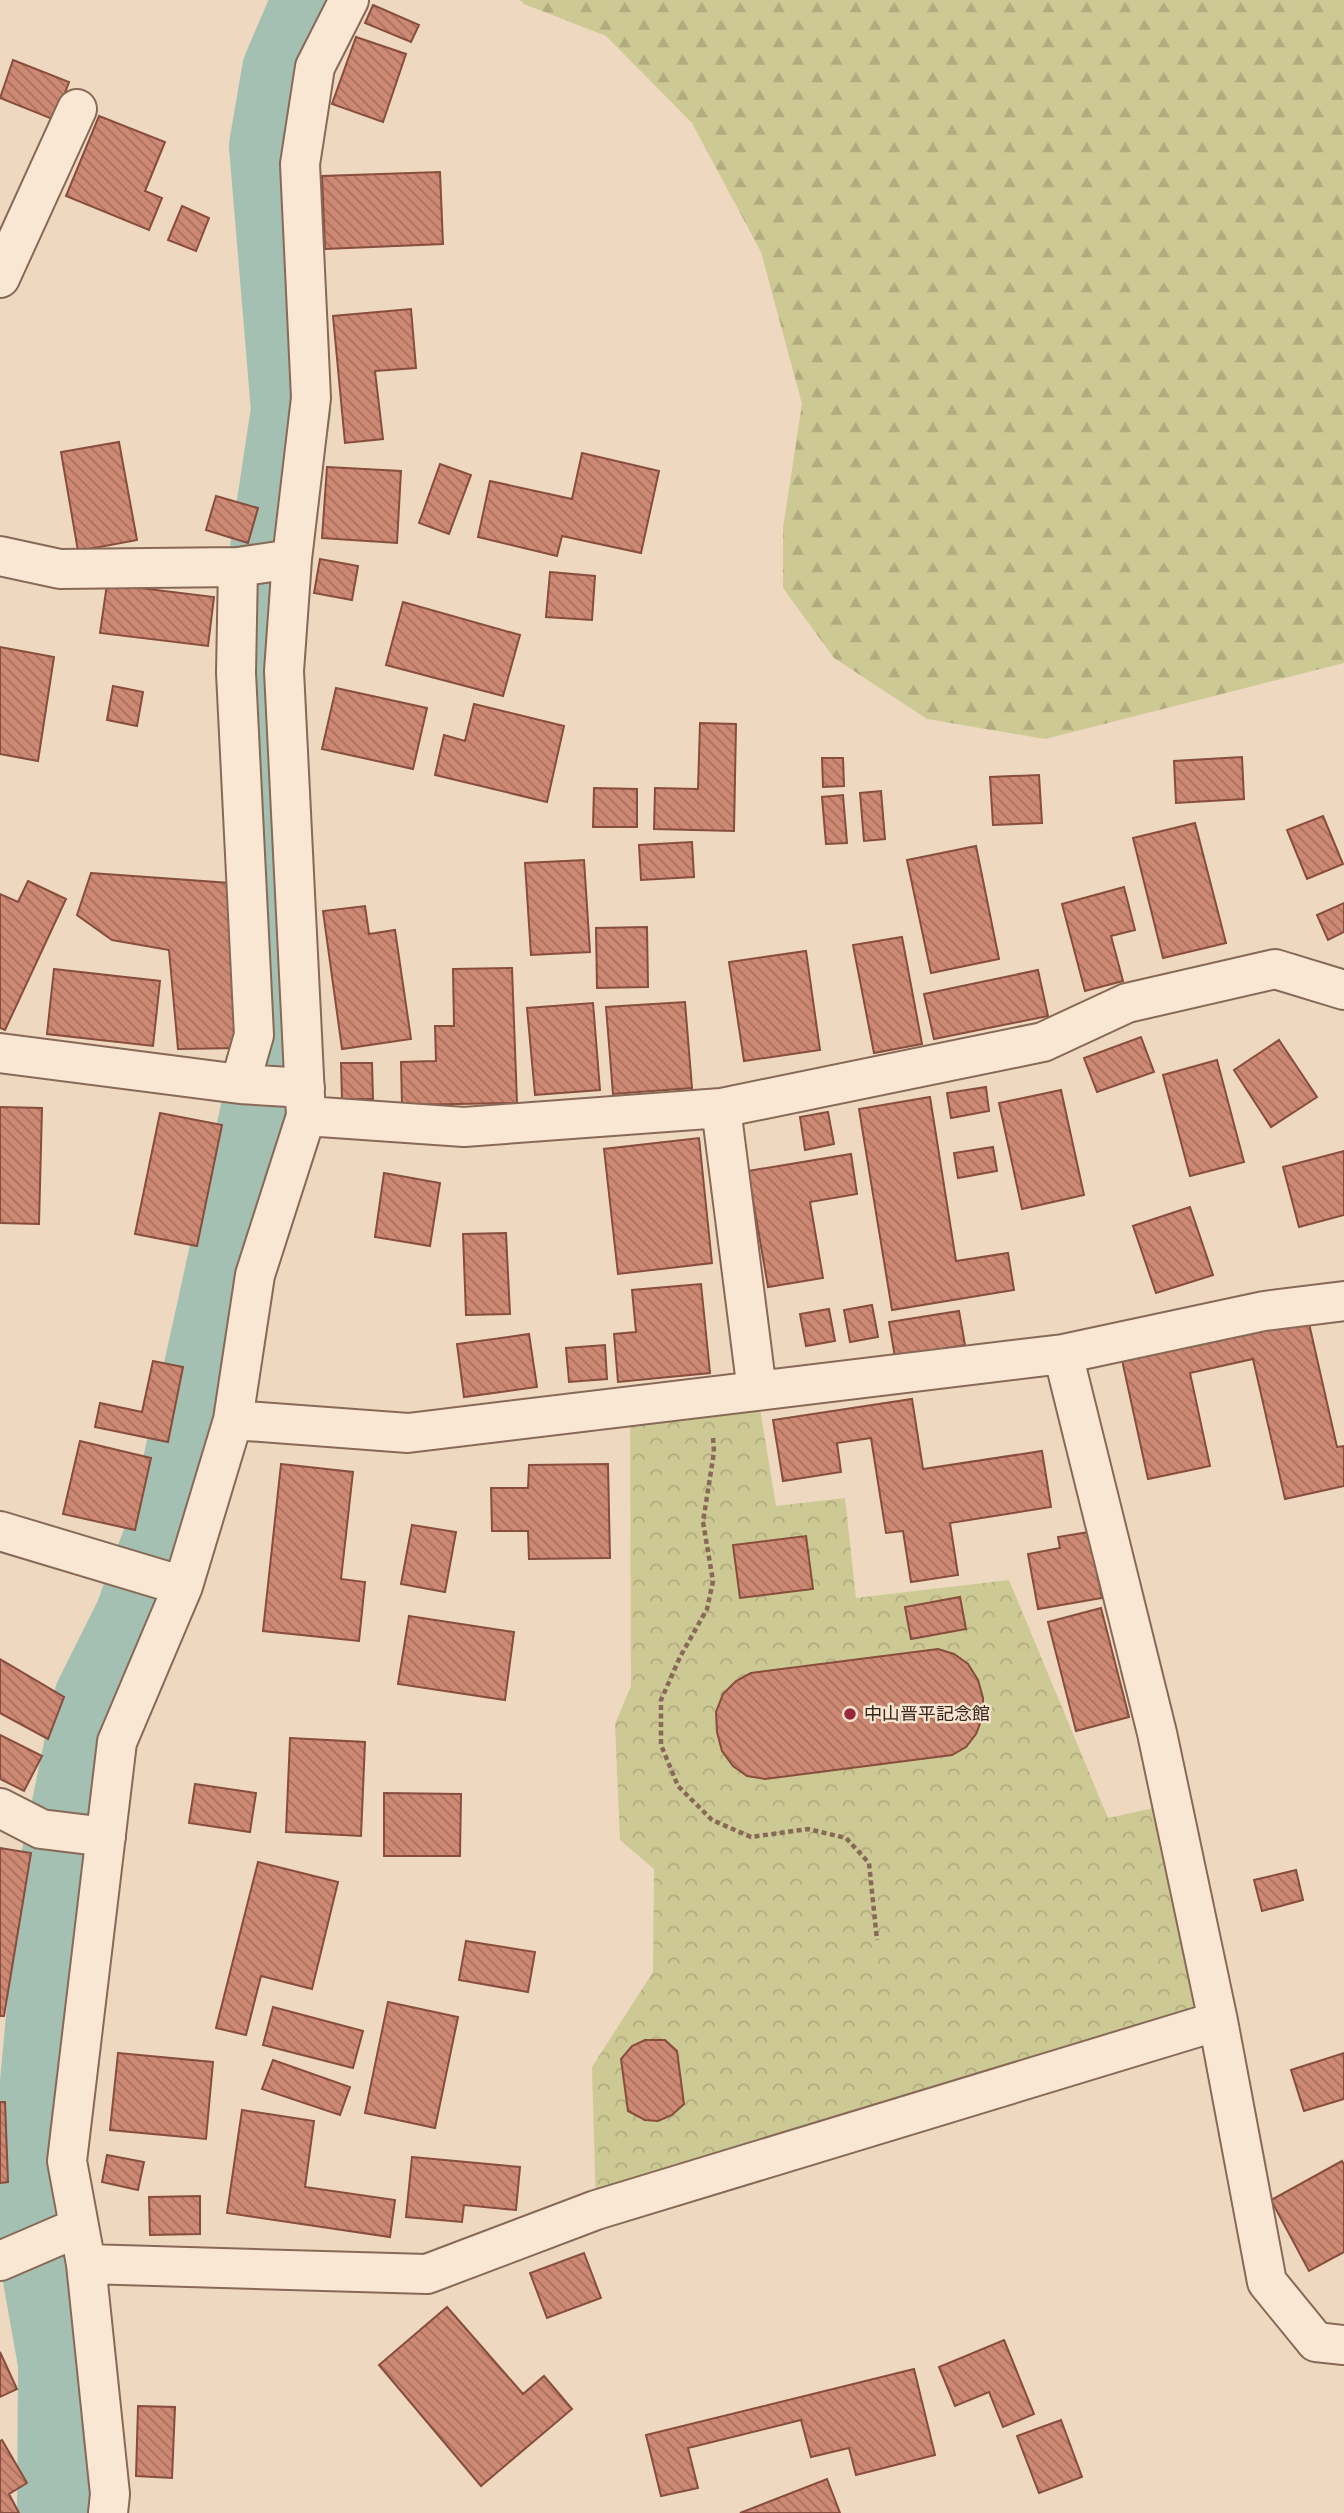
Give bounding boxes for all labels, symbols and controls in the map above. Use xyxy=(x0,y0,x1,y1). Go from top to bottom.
place label: 中山晋平記念館 xyxy=(864,1701,990,1725)
marker: 中山晋平記念館 xyxy=(842,1706,858,1722)

